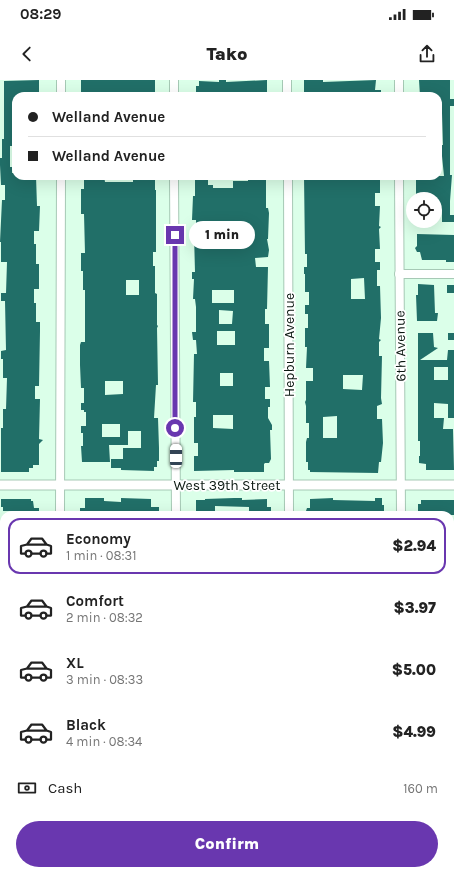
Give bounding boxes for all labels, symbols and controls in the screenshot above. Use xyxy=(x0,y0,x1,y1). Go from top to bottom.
text: 08:29 xyxy=(20,5,61,23)
icon: back xyxy=(16,43,38,65)
text: Tako xyxy=(206,43,248,65)
icon: share xyxy=(416,43,438,65)
text: Welland Avenue xyxy=(52,108,165,126)
text: Welland Avenue xyxy=(52,147,165,165)
map controls xyxy=(406,192,442,228)
button: locate xyxy=(406,192,442,228)
callout: 1 min xyxy=(189,221,255,249)
route end xyxy=(166,226,184,244)
text: 1 min xyxy=(205,227,239,242)
street label: Hepburn Avenue xyxy=(281,293,298,397)
street label: 6th Avenue xyxy=(391,310,410,382)
route start xyxy=(166,419,184,437)
car xyxy=(170,444,182,468)
street label: West 39th Street xyxy=(173,477,281,494)
icon: car xyxy=(18,528,54,564)
text: Economy xyxy=(66,530,131,548)
text: $2.94 xyxy=(392,537,436,555)
text: 1 min · 08:31 xyxy=(66,548,136,563)
icon: car xyxy=(18,590,54,626)
text: Comfort xyxy=(66,592,124,610)
text: $3.97 xyxy=(394,599,436,617)
text: 2 min · 08:32 xyxy=(66,610,143,625)
icon: car xyxy=(18,652,54,688)
text: XL xyxy=(66,654,84,672)
text: $5.00 xyxy=(392,661,436,679)
text: 3 min · 08:33 xyxy=(66,672,143,687)
icon: car xyxy=(18,714,54,750)
text: Black xyxy=(66,716,106,734)
text: $4.99 xyxy=(392,723,436,741)
text: 4 min · 08:34 xyxy=(66,734,142,749)
icon: cash xyxy=(16,777,38,799)
text: Cash xyxy=(48,779,82,797)
text: 160 m xyxy=(403,781,438,796)
button: Confirm xyxy=(16,821,438,867)

